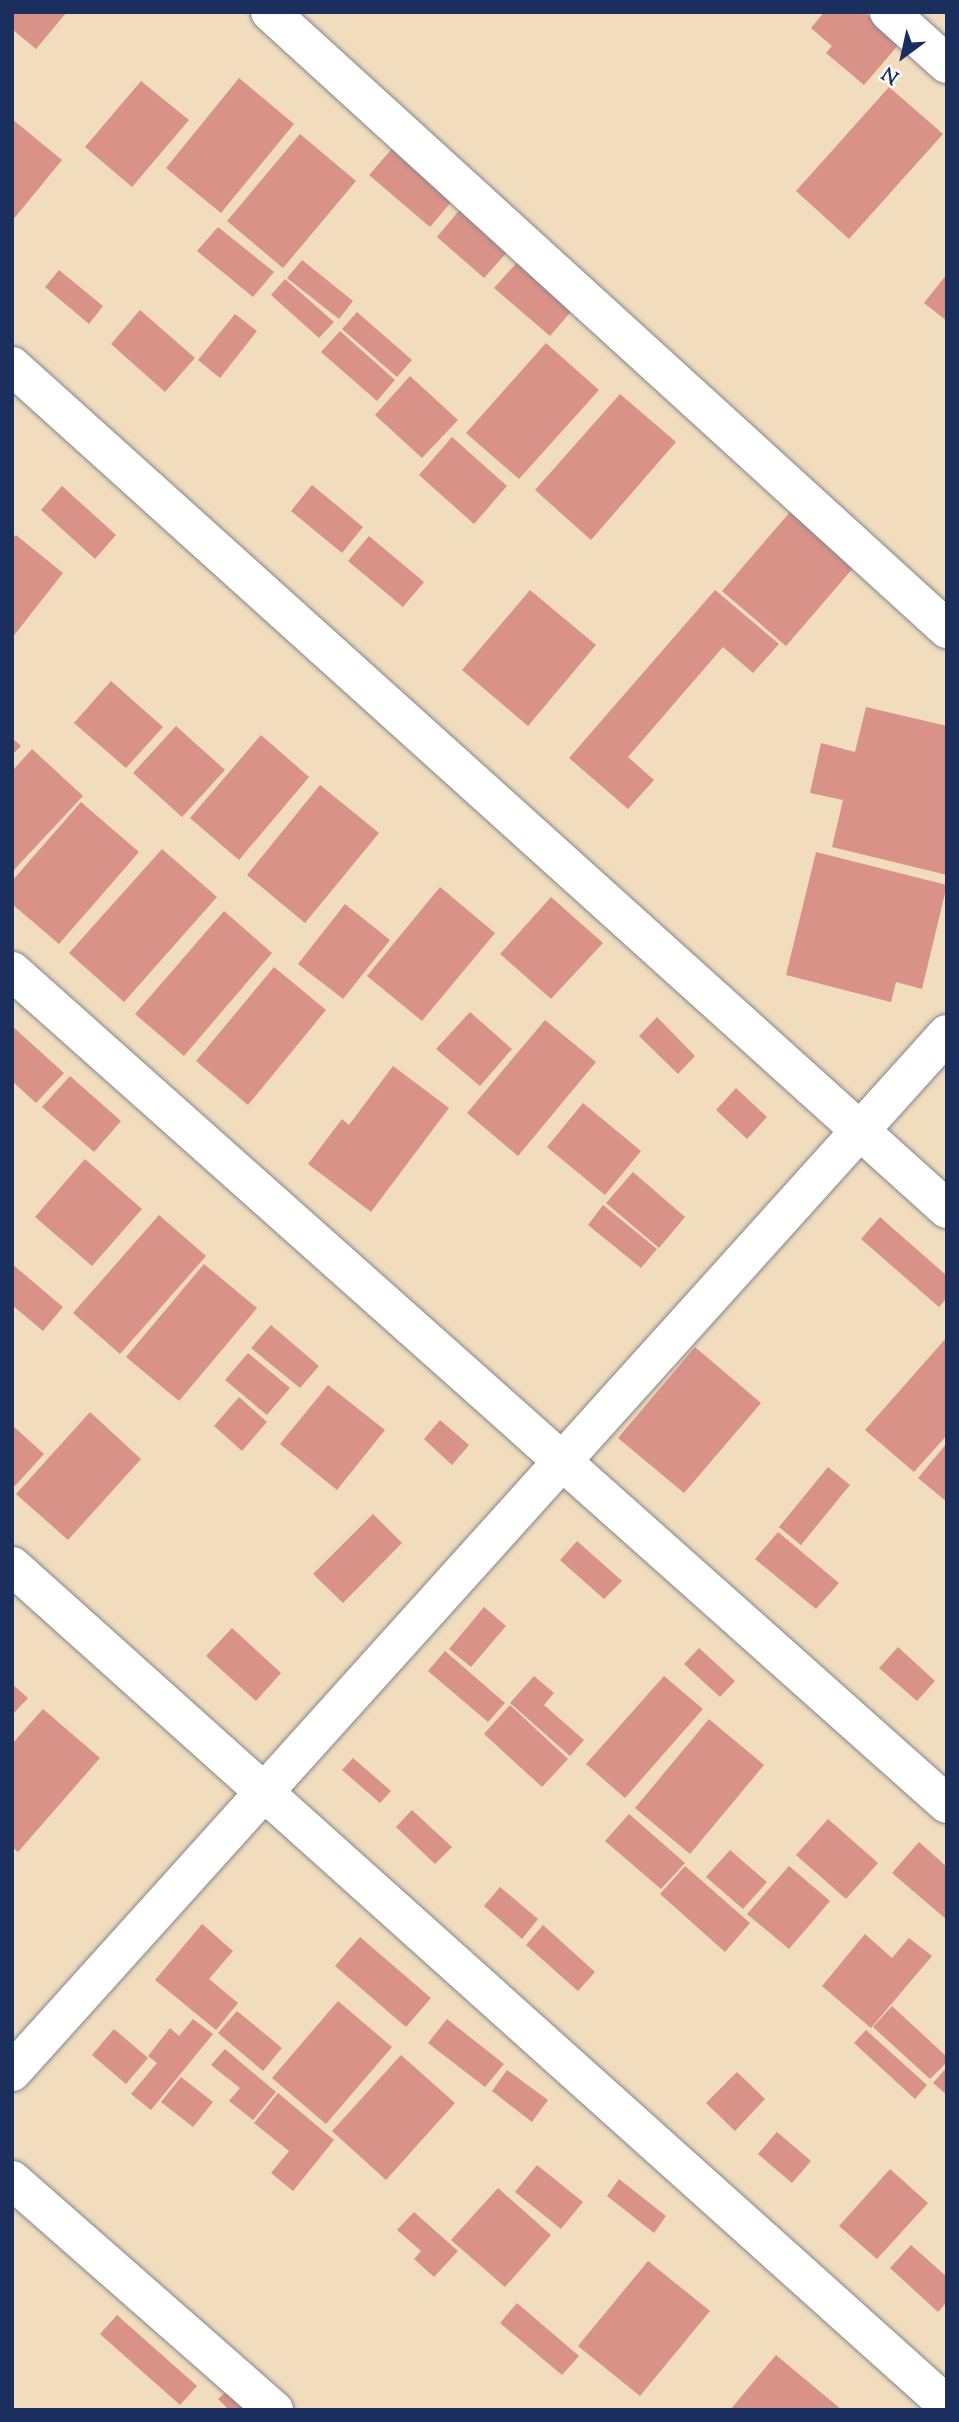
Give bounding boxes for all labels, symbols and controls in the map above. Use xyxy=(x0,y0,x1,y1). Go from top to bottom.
north arrow xyxy=(868,21,938,91)
text: N xyxy=(878,59,905,89)

